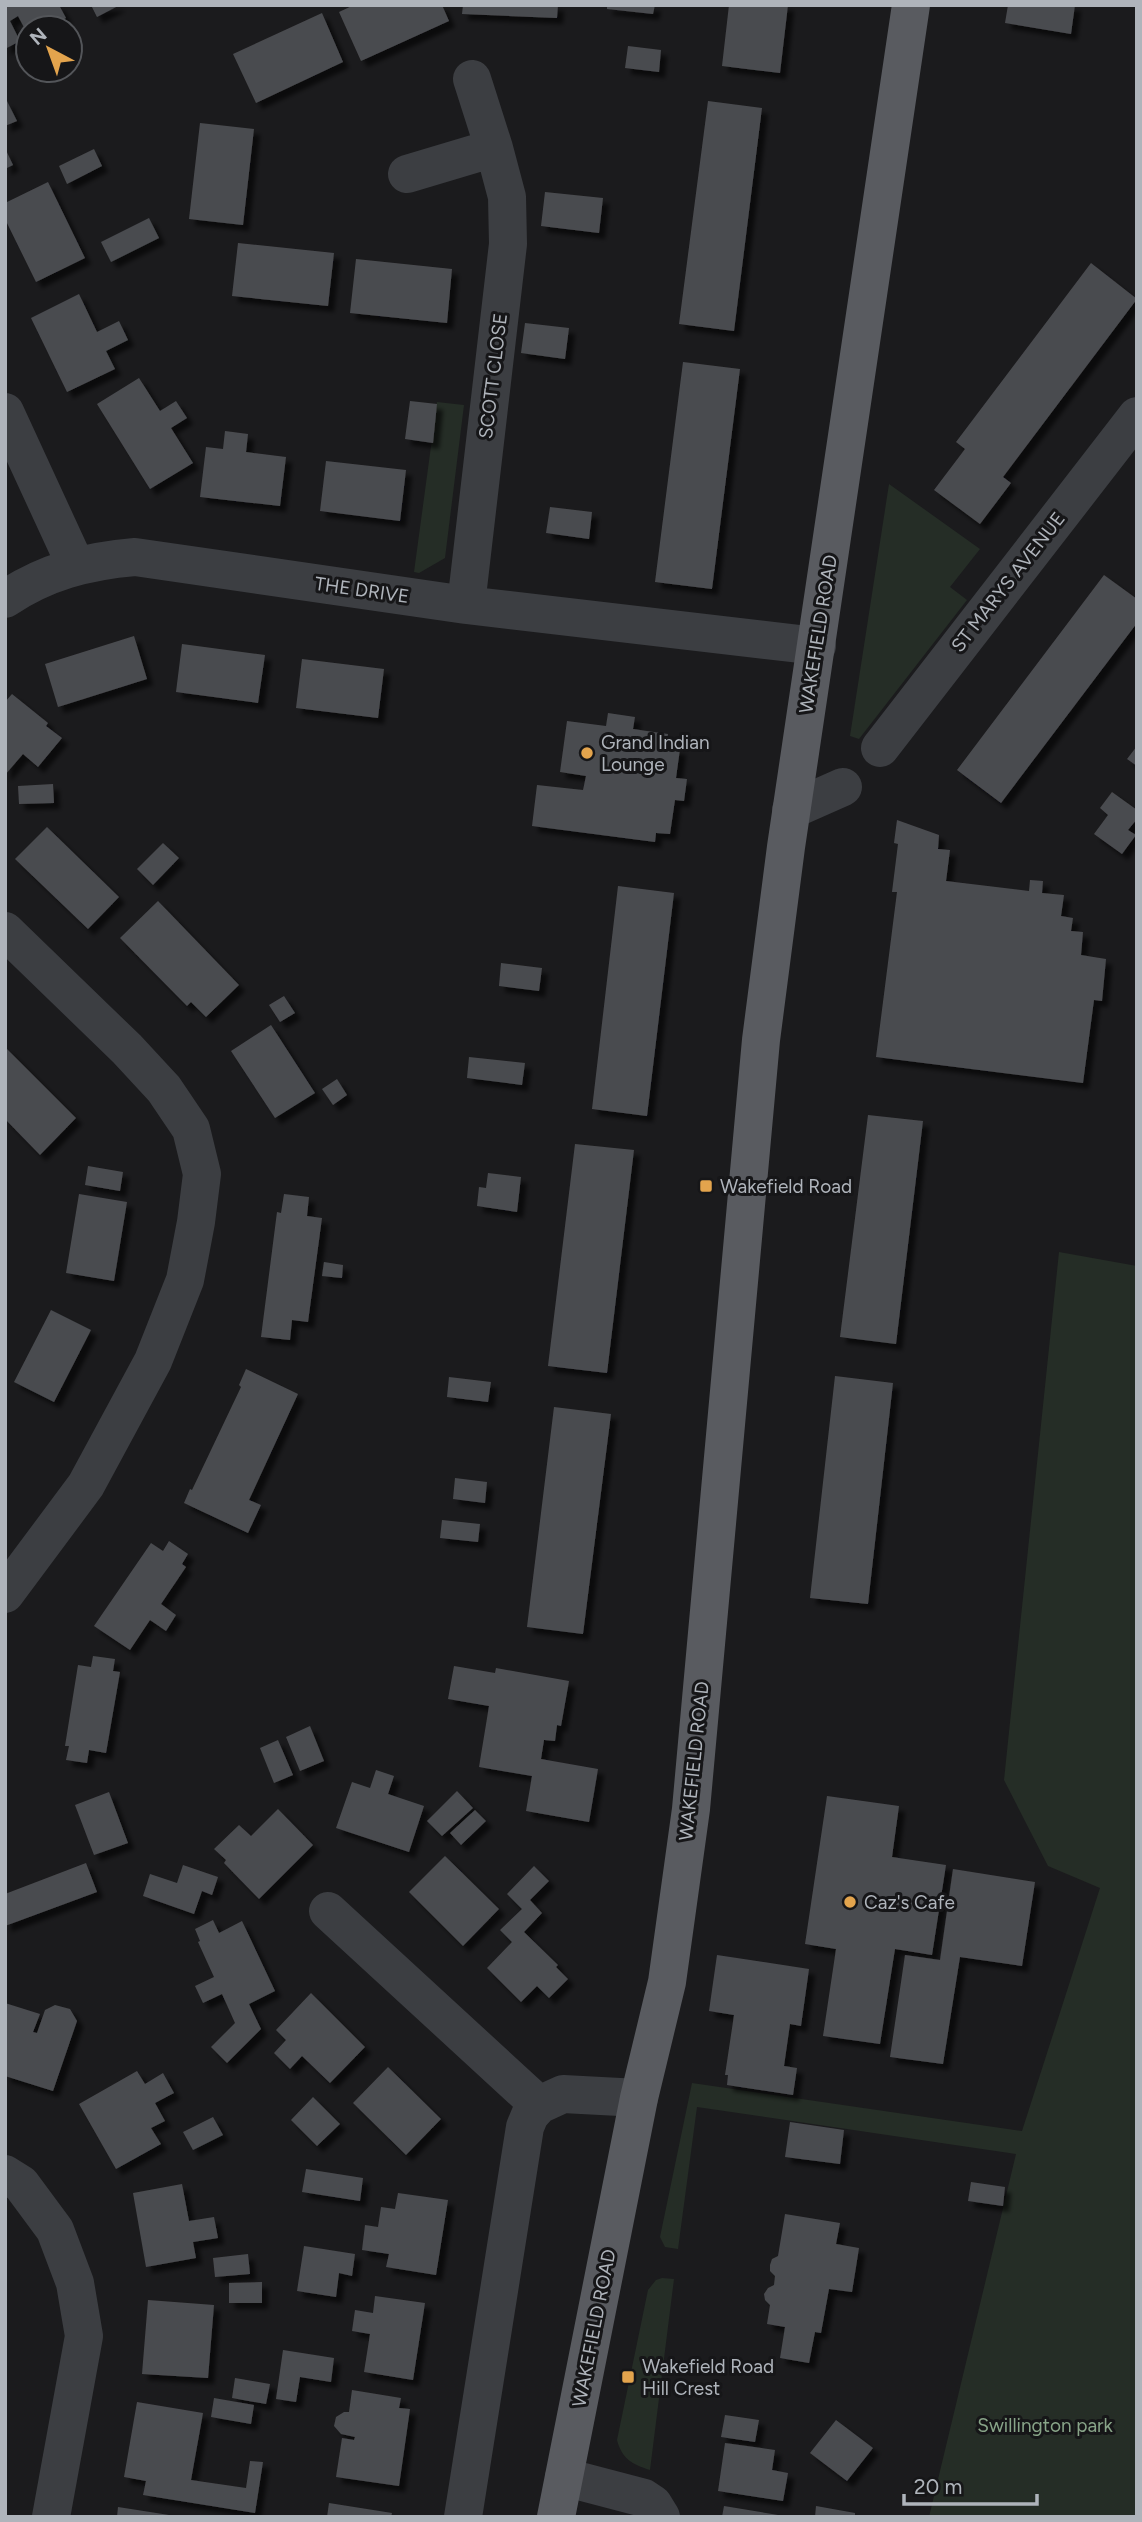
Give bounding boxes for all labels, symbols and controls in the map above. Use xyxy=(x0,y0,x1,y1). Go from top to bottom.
north arrow xyxy=(14,14,84,84)
text: N xyxy=(25,23,51,50)
street label: SCOTT CLOSE xyxy=(474,312,512,440)
street label: ST MARYS AVENUE xyxy=(946,507,1070,657)
street label: WAKEFIELD ROAD xyxy=(794,553,842,715)
street label: THE DRIVE xyxy=(313,572,411,608)
place label: Grand Indian Lounge xyxy=(601,731,710,776)
marker: Grand Indian Lounge xyxy=(579,745,595,761)
place label: Wakefield Road xyxy=(720,1175,852,1198)
marker: Wakefield Road xyxy=(698,1178,714,1194)
street label: WAKEFIELD ROAD xyxy=(674,1680,714,1842)
place label: Caz's Cafe xyxy=(864,1891,955,1914)
marker: Caz's Cafe xyxy=(842,1894,858,1910)
street label: WAKEFIELD ROAD xyxy=(567,2247,621,2409)
place label: Wakefield Road Hill Crest xyxy=(642,2355,774,2400)
marker: Wakefield Road Hill Crest xyxy=(620,2369,636,2385)
park label: Swillington park xyxy=(977,2414,1114,2437)
scale bar xyxy=(904,2462,1037,2506)
text: 20 m xyxy=(914,2474,962,2499)

